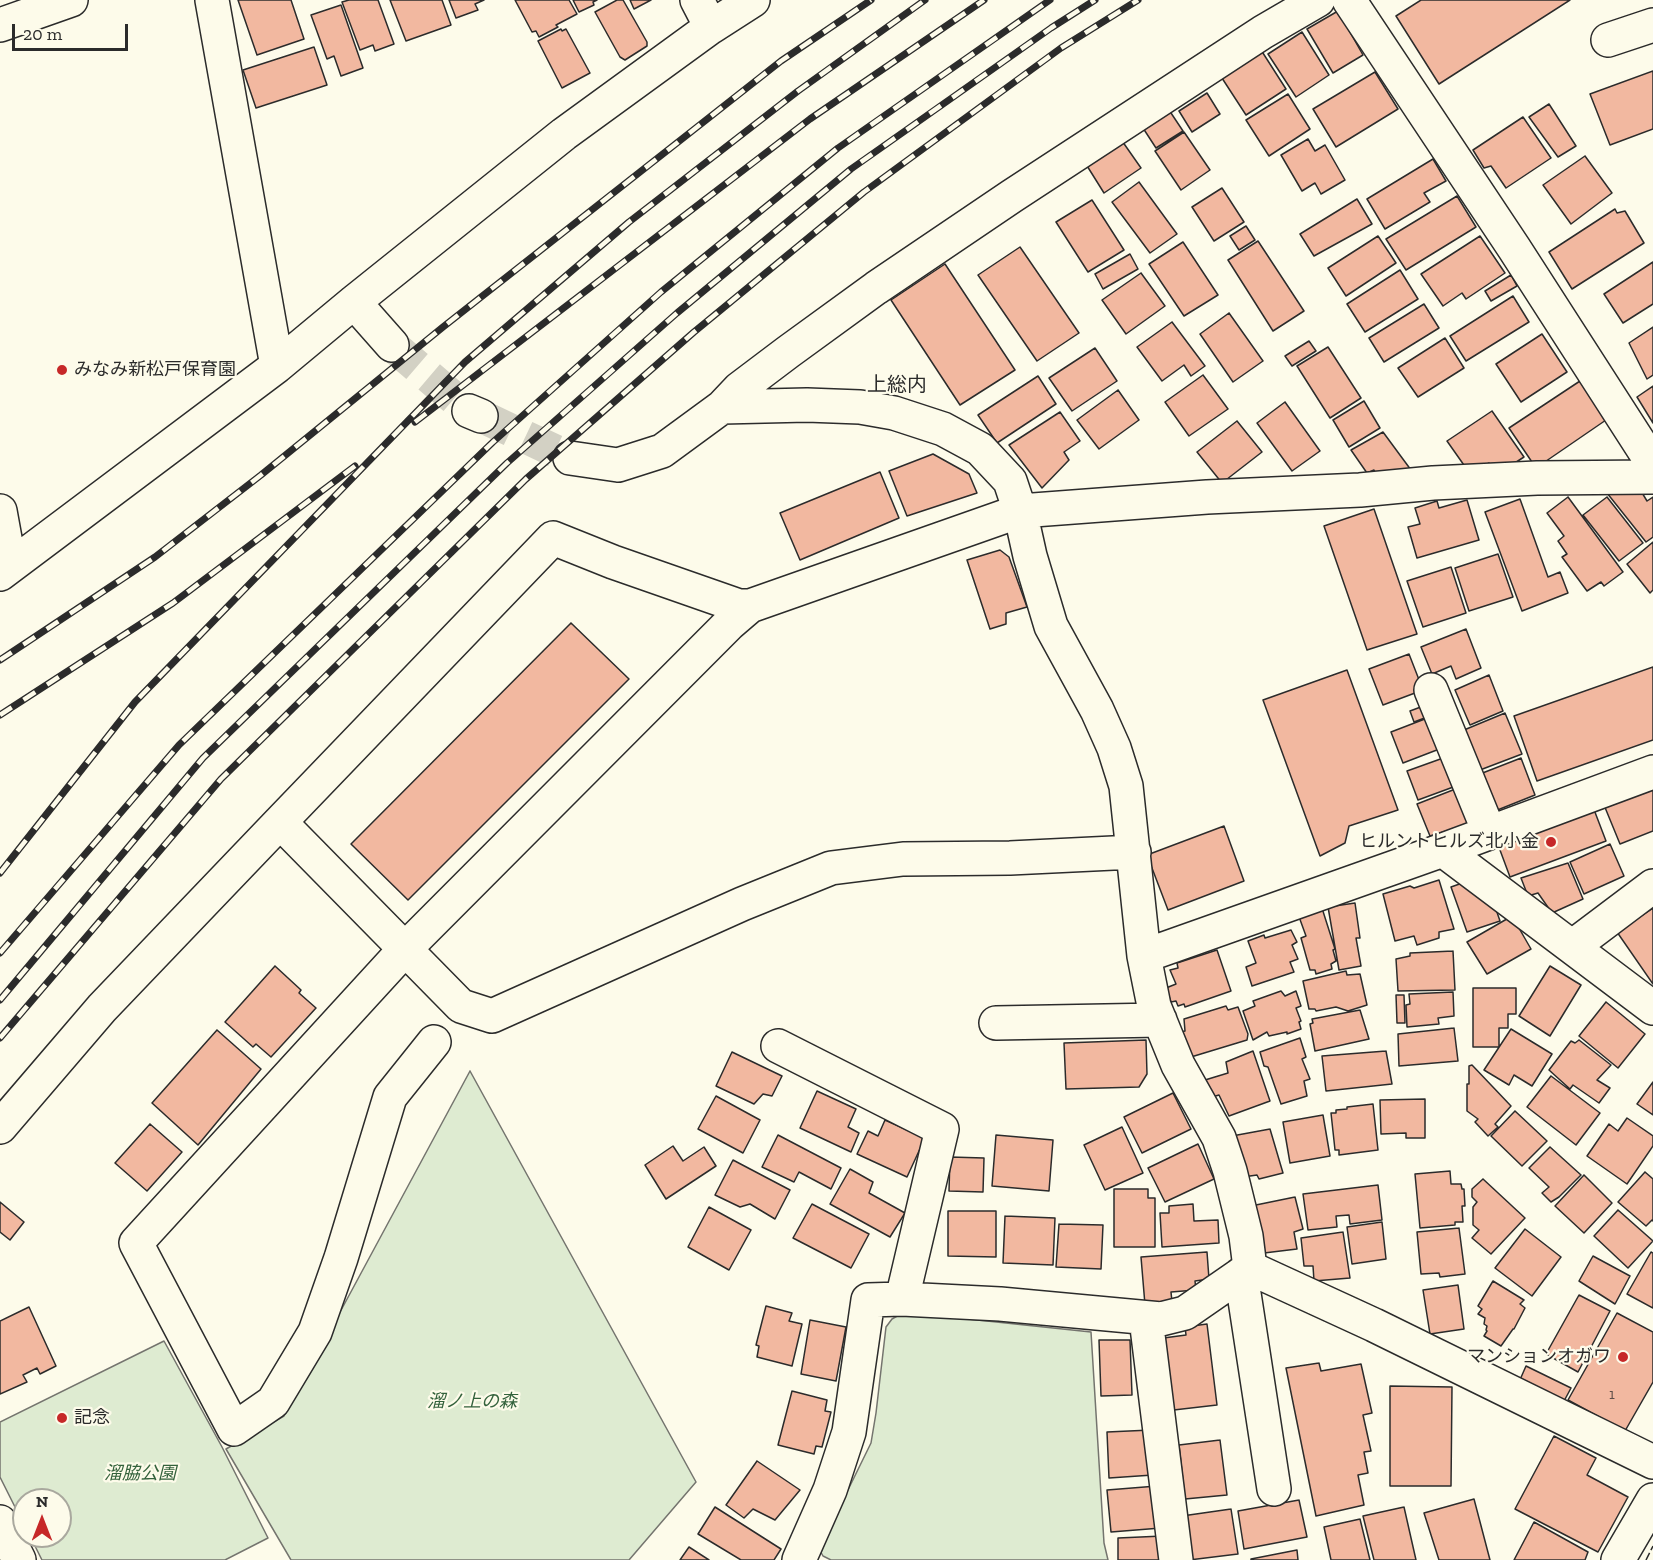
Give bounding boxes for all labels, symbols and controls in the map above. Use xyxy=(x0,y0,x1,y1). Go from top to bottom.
scale bar xyxy=(15,12,130,50)
text: 20 m xyxy=(23,23,62,45)
place label: みなみ新松戸保育園 xyxy=(74,359,236,381)
marker: みなみ新松戸保育園 xyxy=(55,363,69,377)
district label: 上総内 xyxy=(867,373,927,397)
place label: ヒルントヒルズ北小金 xyxy=(1359,831,1539,853)
marker: ヒルントヒルズ北小金 xyxy=(1544,835,1558,849)
place label: マンションオガワ xyxy=(1467,1346,1611,1368)
marker: マンションオガワ xyxy=(1616,1350,1630,1364)
house number: 1 xyxy=(1609,1386,1615,1404)
park label: 溜ノ上の森 xyxy=(427,1391,517,1413)
place label: 記念 xyxy=(74,1407,110,1429)
marker: 記念 xyxy=(55,1411,69,1425)
park label: 溜脇公園 xyxy=(104,1463,176,1485)
north arrow xyxy=(12,1488,72,1548)
text: N xyxy=(36,1492,48,1511)

